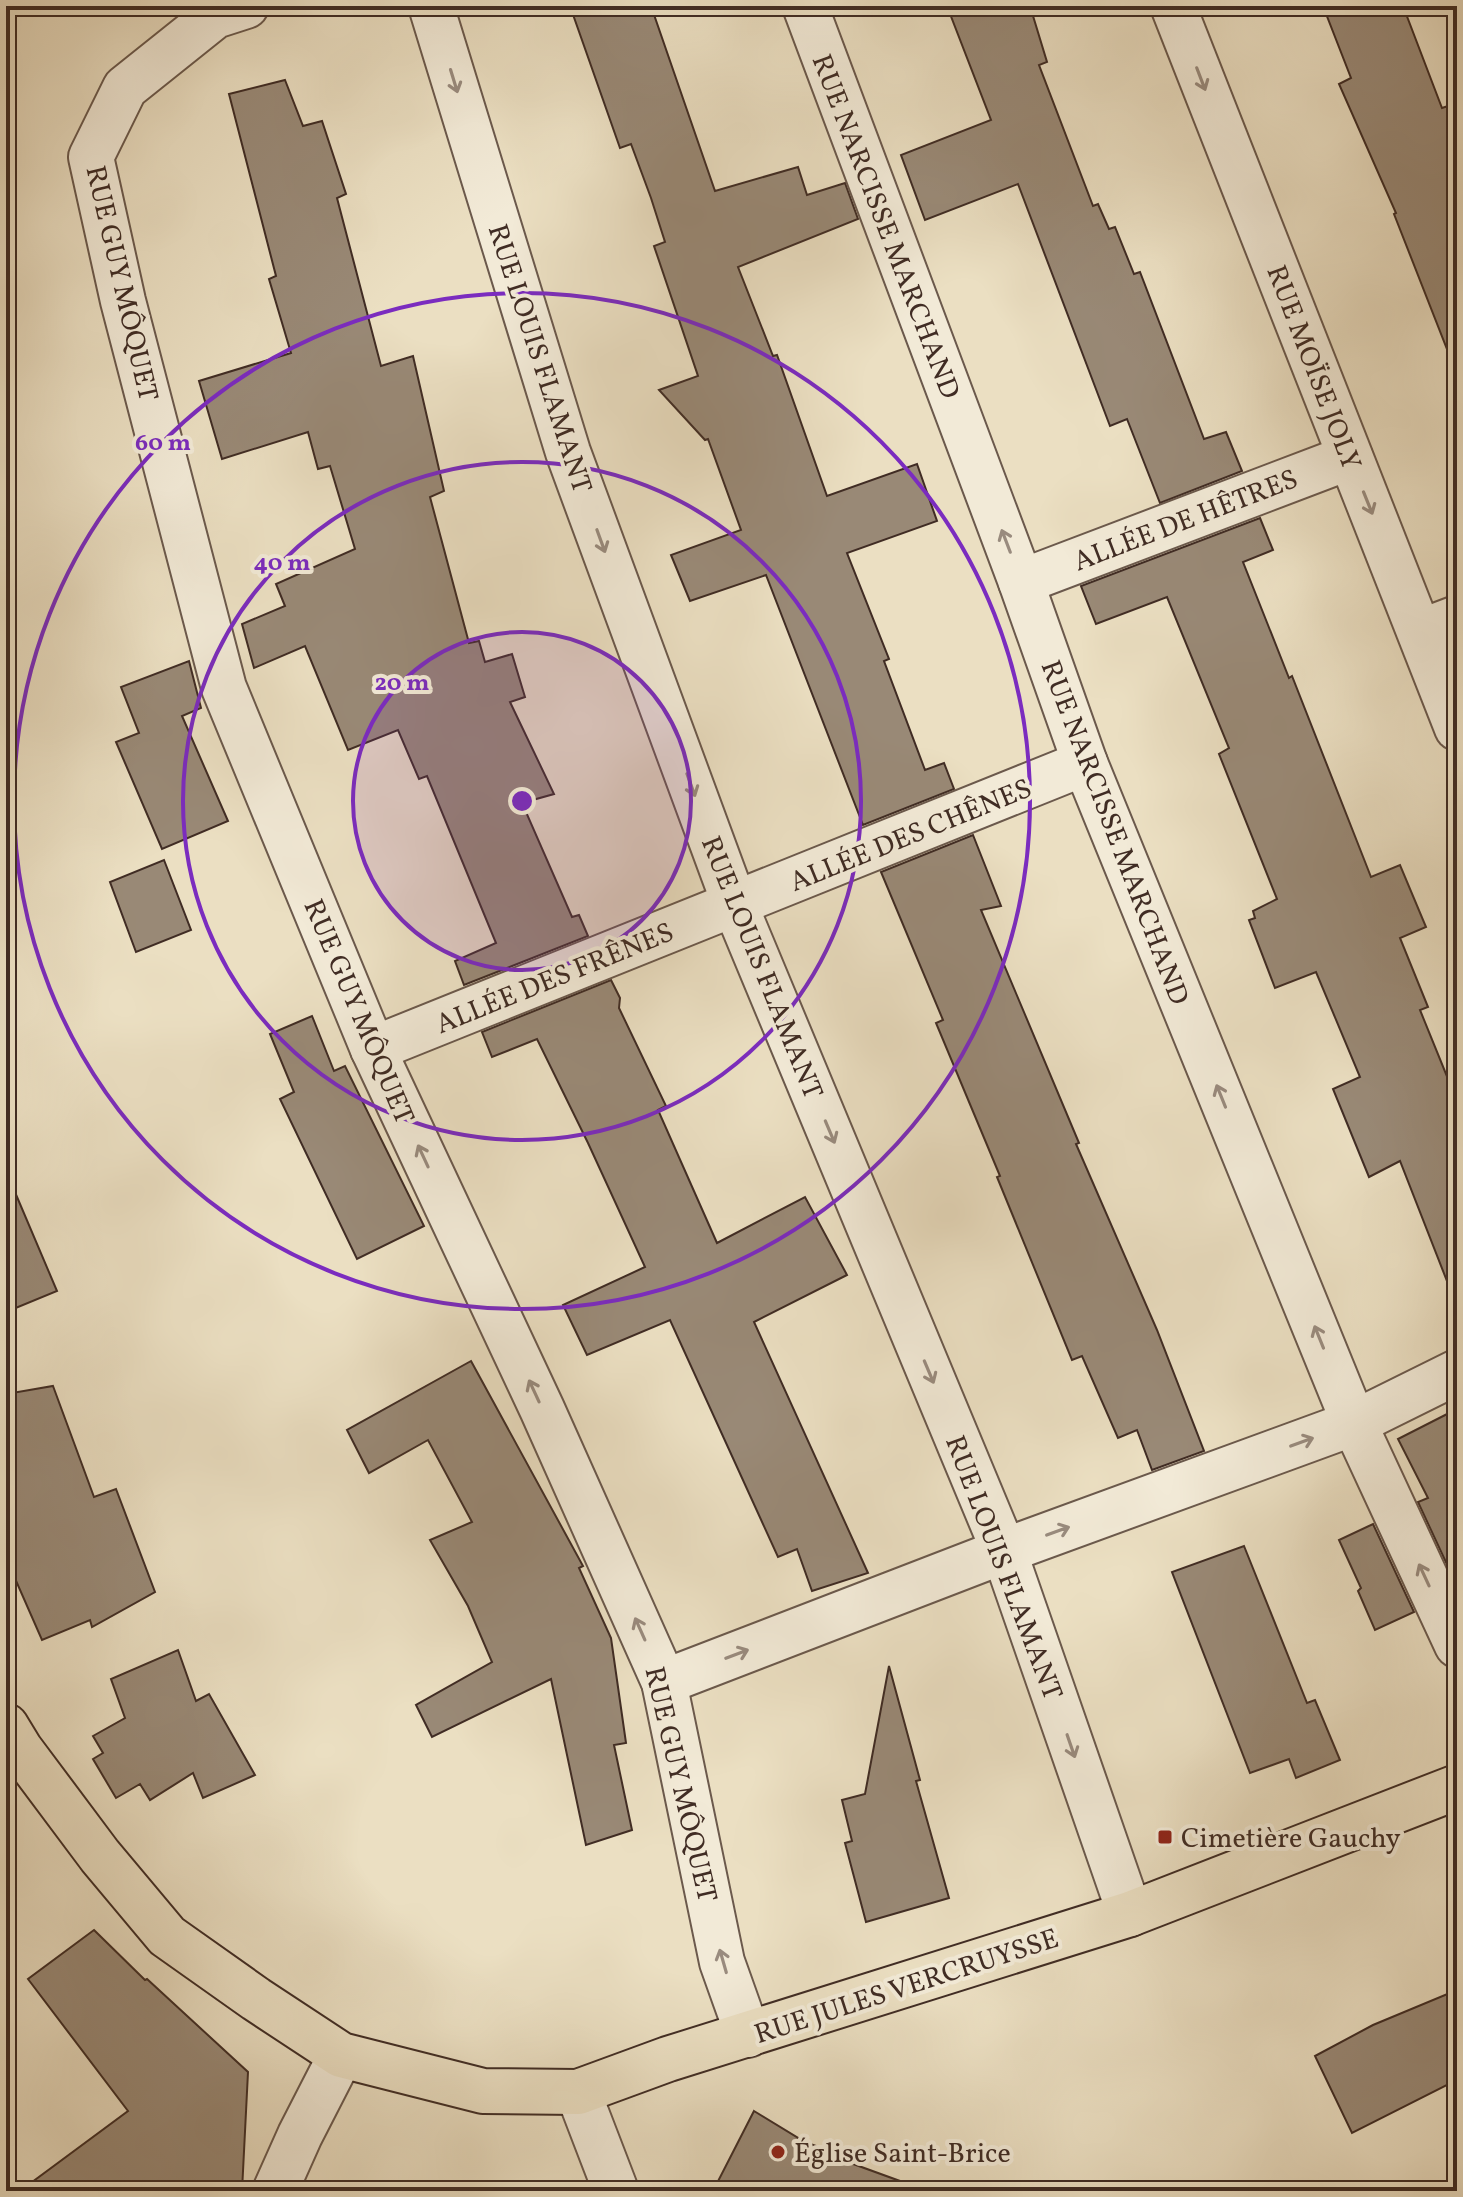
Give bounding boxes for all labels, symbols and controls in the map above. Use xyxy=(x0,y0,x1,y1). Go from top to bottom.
street label: RUE NARCISSE MARCHAND xyxy=(801,49,969,405)
one-way arrow xyxy=(1195,66,1210,91)
one-way arrow xyxy=(447,67,462,93)
street label: RUE GUY MÔQUET xyxy=(74,162,167,405)
street label: RUE LOUIS FLAMANT xyxy=(477,219,601,498)
street label: RUE MOÏSE JOLY xyxy=(1256,260,1370,476)
text: 60 m xyxy=(135,427,191,461)
street label: ALLÉE DE HÊTRES xyxy=(1068,461,1304,582)
one-way arrow xyxy=(1362,490,1376,515)
one-way arrow xyxy=(997,528,1012,553)
one-way arrow xyxy=(595,529,610,554)
text: 40 m xyxy=(254,547,310,581)
street label: RUE NARCISSE MARCHAND xyxy=(1030,655,1198,1011)
text: 20 m xyxy=(374,667,430,701)
street label: ALLÉE DES CHÊNES xyxy=(784,770,1038,903)
one-way arrow xyxy=(685,773,699,797)
centre of rings xyxy=(508,787,536,815)
street label: RUE LOUIS FLAMANT xyxy=(690,831,831,1105)
street label: RUE GUY MÔQUET xyxy=(293,894,423,1130)
street label: ALLÉE DES FRÊNES xyxy=(430,914,680,1045)
one-way arrow xyxy=(1213,1084,1227,1109)
one-way arrow xyxy=(823,1119,838,1144)
one-way arrow xyxy=(415,1144,430,1168)
one-way arrow xyxy=(1311,1325,1326,1350)
one-way arrow xyxy=(923,1359,938,1384)
one-way arrow xyxy=(525,1380,540,1404)
street label: RUE LOUIS FLAMANT xyxy=(934,1430,1071,1706)
one-way arrow xyxy=(1289,1434,1314,1448)
one-way arrow xyxy=(1045,1523,1070,1537)
one-way arrow xyxy=(1416,1563,1431,1587)
one-way arrow xyxy=(632,1617,647,1641)
one-way arrow xyxy=(724,1646,749,1660)
street label: RUE GUY MÔQUET xyxy=(633,1663,726,1906)
one-way arrow xyxy=(1065,1733,1079,1758)
place label: Cimetière Gauchy xyxy=(1181,1820,1401,1859)
marker: Cimetière Gauchy xyxy=(1156,1828,1174,1846)
street label: RUE JULES VERCRUYSSE xyxy=(750,1920,1064,2055)
one-way arrow xyxy=(715,1949,730,1975)
place label: Église Saint-Brice xyxy=(794,2135,1011,2174)
marker: Église Saint-Brice xyxy=(769,2143,787,2161)

